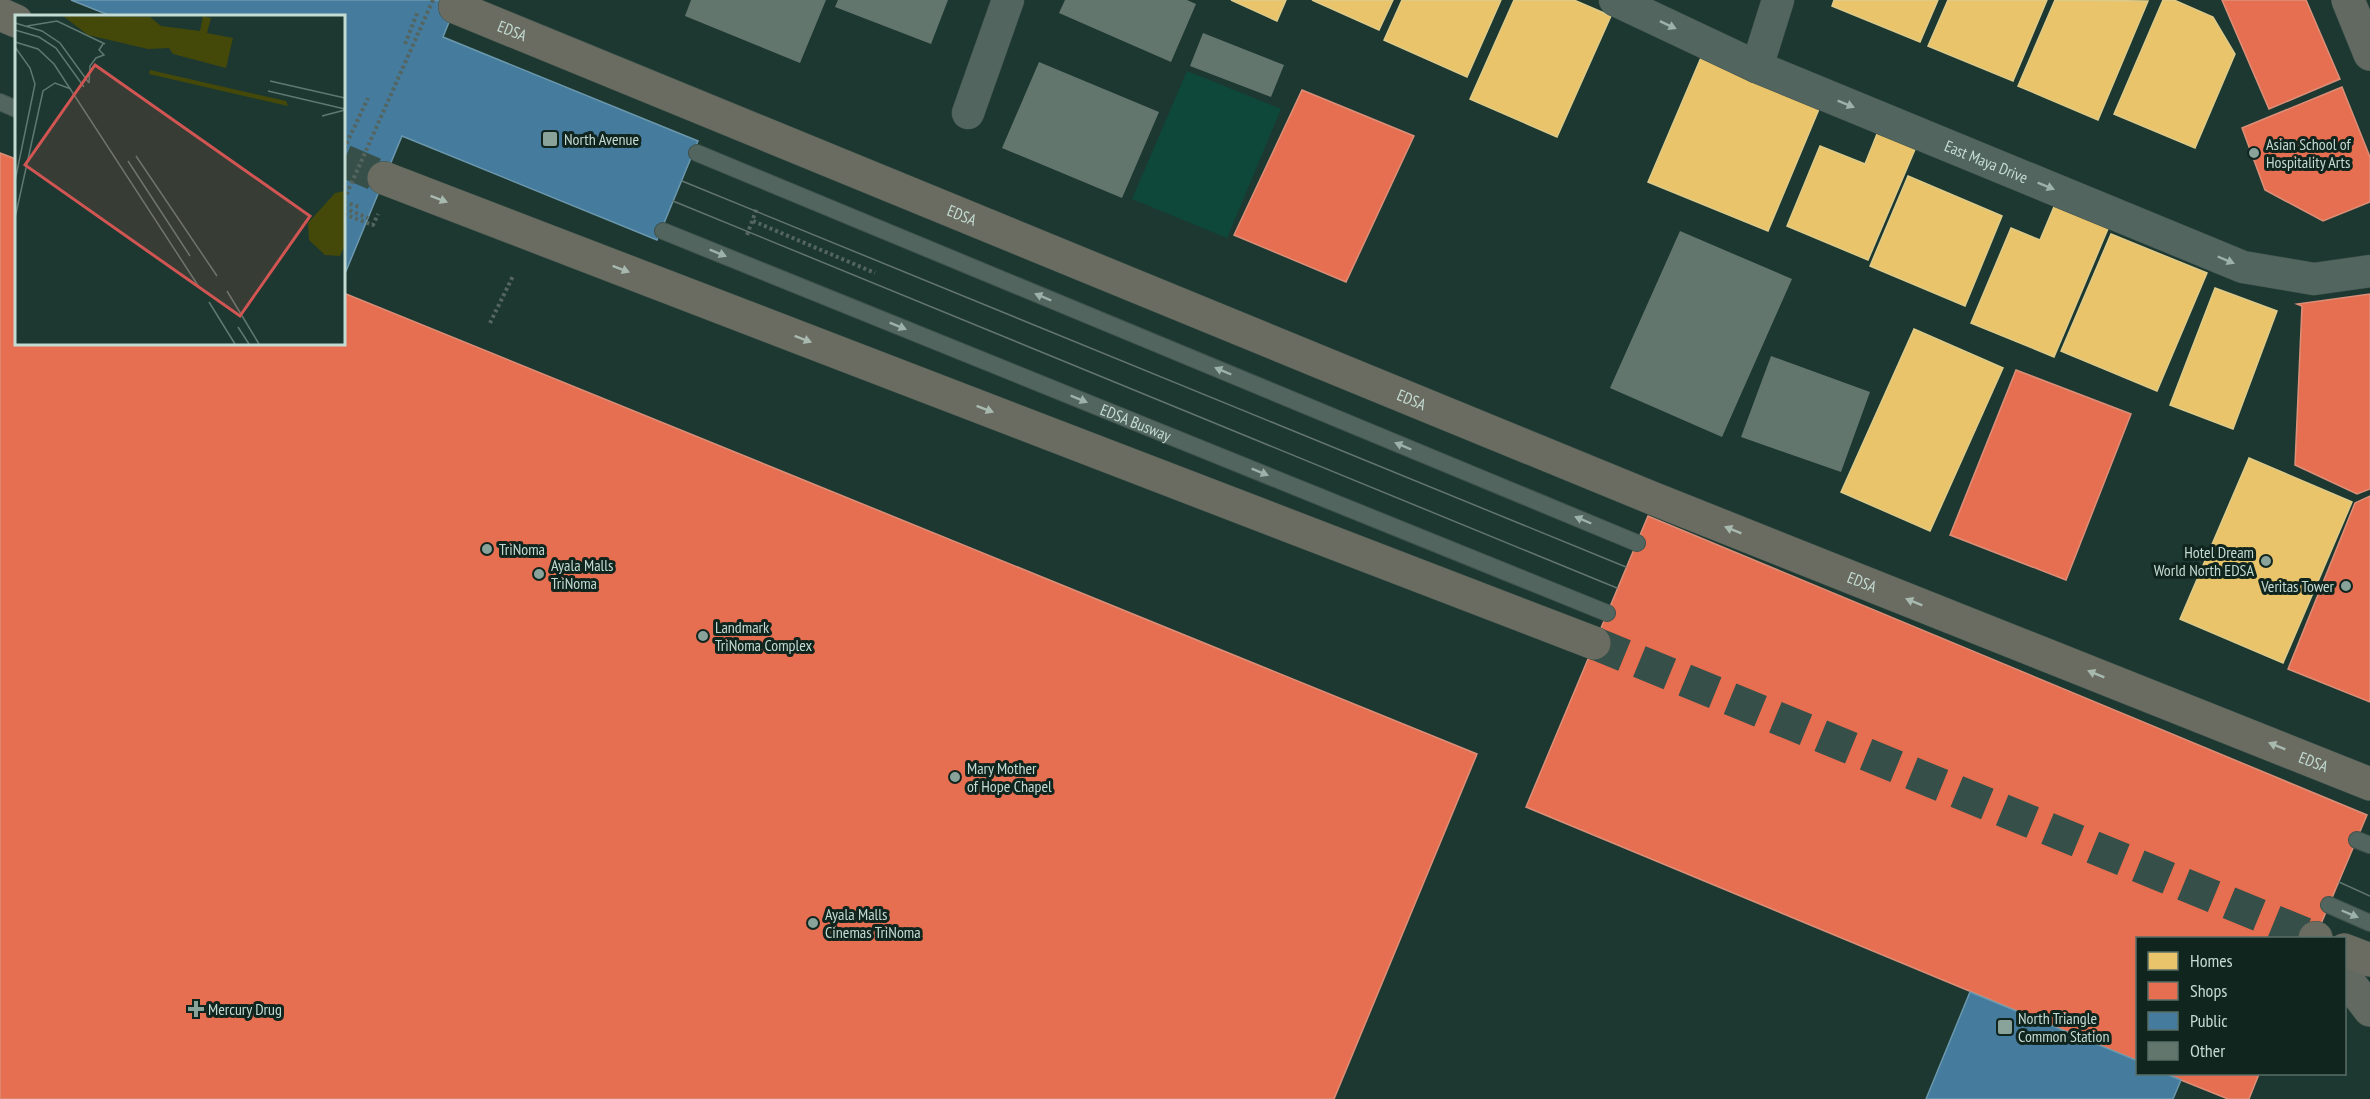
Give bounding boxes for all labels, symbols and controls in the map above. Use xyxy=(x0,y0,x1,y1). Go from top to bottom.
inset map xyxy=(15,15,345,345)
street label: EDSA xyxy=(495,16,530,46)
one-way arrow xyxy=(1660,20,1678,30)
one-way arrow xyxy=(1838,99,1856,109)
place label: North Avenue xyxy=(564,129,639,149)
marker: North Avenue xyxy=(541,130,559,148)
place label: Asian School of Hospitality Arts xyxy=(2266,134,2352,172)
street label: East Maya Drive xyxy=(1942,135,2031,187)
marker: Asian School of Hospitality Arts xyxy=(2247,146,2261,160)
one-way arrow xyxy=(2038,181,2056,191)
one-way arrow xyxy=(430,195,448,204)
street label: EDSA xyxy=(944,200,980,230)
one-way arrow xyxy=(709,248,727,258)
one-way arrow xyxy=(2218,255,2236,265)
one-way arrow xyxy=(612,265,630,274)
one-way arrow xyxy=(1033,292,1051,302)
one-way arrow xyxy=(890,321,908,331)
one-way arrow xyxy=(794,335,812,344)
one-way arrow xyxy=(1214,366,1232,375)
street label: EDSA xyxy=(1394,385,1430,414)
one-way arrow xyxy=(1070,395,1088,404)
street label: EDSA Busway xyxy=(1098,399,1174,446)
one-way arrow xyxy=(976,405,994,414)
one-way arrow xyxy=(1394,441,1412,450)
one-way arrow xyxy=(1251,468,1269,477)
one-way arrow xyxy=(1574,515,1592,525)
one-way arrow xyxy=(1724,525,1742,534)
place label: TriNoma xyxy=(499,539,545,559)
marker: TriNoma xyxy=(480,542,494,556)
place label: Hotel Dream World North EDSA xyxy=(2154,542,2254,580)
marker: Hotel Dream World North EDSA xyxy=(2259,554,2273,568)
place label: Ayala Malls TriNoma xyxy=(551,555,613,593)
marker: Ayala Malls TriNoma xyxy=(532,567,546,581)
street label: EDSA xyxy=(1845,567,1880,597)
place label: Veritas Tower xyxy=(2260,576,2335,596)
marker: Veritas Tower xyxy=(2339,579,2353,593)
one-way arrow xyxy=(1905,597,1923,607)
place label: Landmark TriNoma Complex xyxy=(715,617,813,655)
marker: Landmark TriNoma Complex xyxy=(696,629,710,643)
one-way arrow xyxy=(2086,669,2104,679)
one-way arrow xyxy=(2268,741,2286,750)
street label: EDSA xyxy=(2296,747,2332,776)
place label: Mary Mother of Hope Chapel xyxy=(967,758,1052,796)
marker: Mary Mother of Hope Chapel xyxy=(948,770,962,784)
place label: Ayala Malls Cinemas TriNoma xyxy=(825,904,921,942)
one-way arrow xyxy=(2341,909,2359,919)
marker: Ayala Malls Cinemas TriNoma xyxy=(806,916,820,930)
legend xyxy=(2136,937,2346,1075)
text: Homes xyxy=(2190,949,2233,972)
text: Shops xyxy=(2190,979,2227,1002)
place label: Mercury Drug xyxy=(208,999,282,1019)
marker: Mercury Drug xyxy=(189,1002,203,1016)
place label: North Triangle Common Station xyxy=(2018,1008,2109,1046)
text: Public xyxy=(2190,1009,2228,1032)
marker: North Triangle Common Station xyxy=(1996,1018,2014,1036)
text: Other xyxy=(2190,1039,2225,1062)

